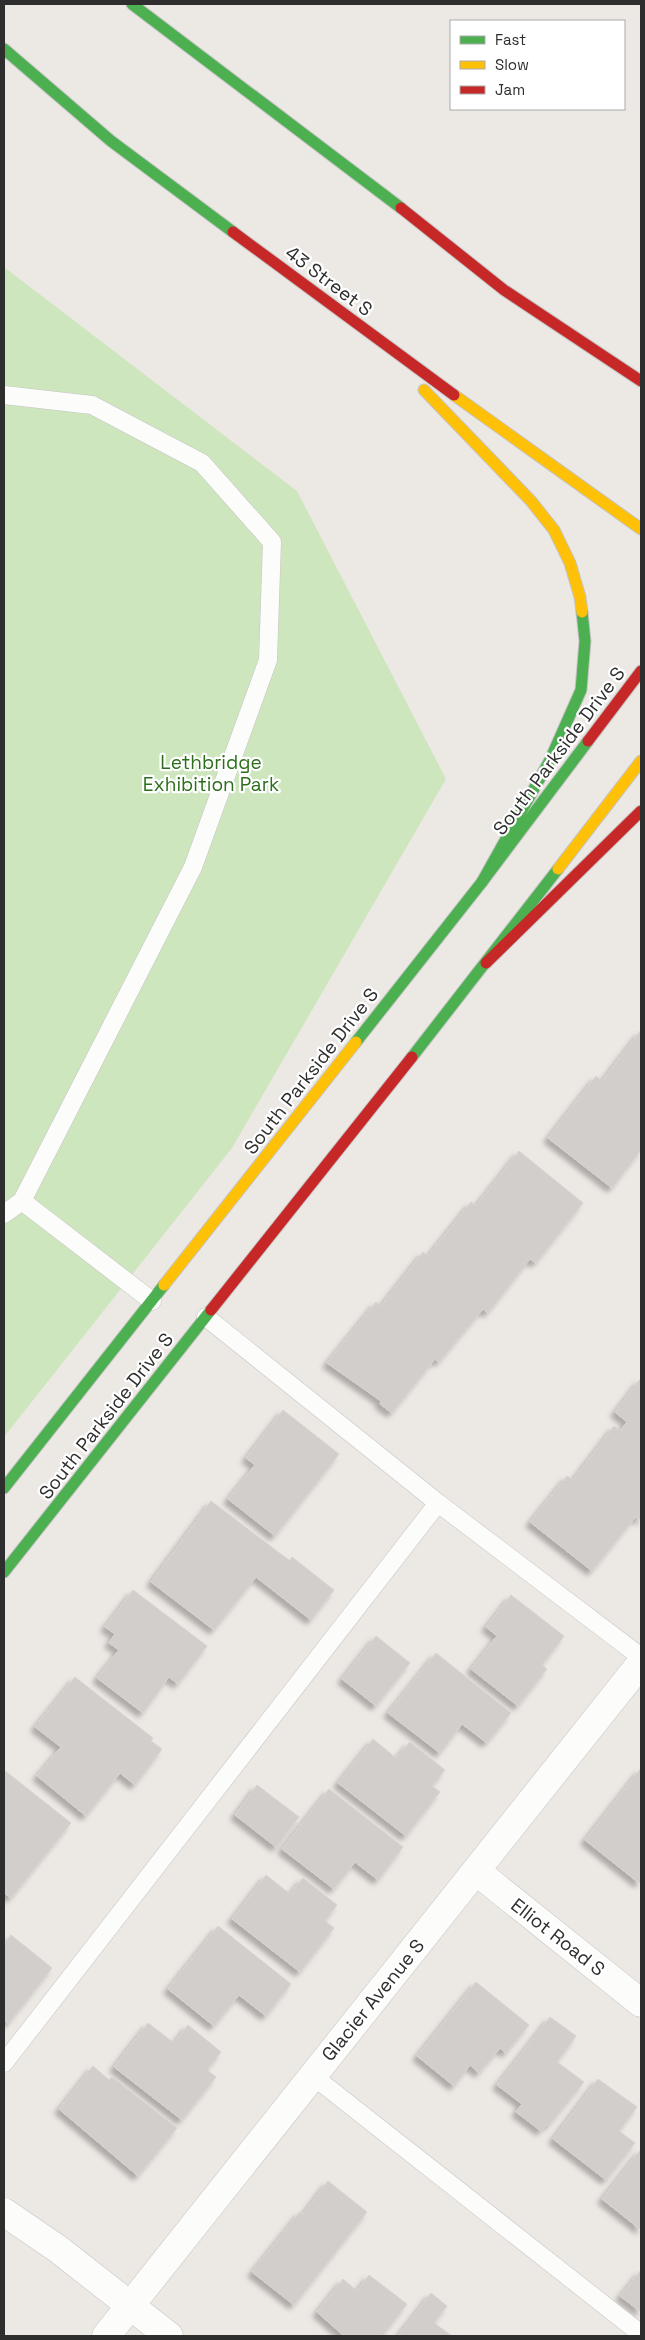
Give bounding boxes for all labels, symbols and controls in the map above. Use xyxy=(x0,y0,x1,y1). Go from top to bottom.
legend xyxy=(450,20,625,110)
text: Fast xyxy=(495,30,526,49)
text: Slow xyxy=(495,55,529,74)
text: Jam xyxy=(495,80,525,99)
street label: 43 Street S xyxy=(280,240,378,322)
street label: South Parkside Drive S xyxy=(487,662,631,840)
park label: Lethbridge Exhibition Park xyxy=(143,750,279,797)
street label: South Parkside Drive S xyxy=(238,983,384,1159)
street label: South Parkside Drive S xyxy=(33,1328,179,1504)
street label: Elliot Road S xyxy=(506,1892,610,1982)
street label: Glacier Avenue S xyxy=(316,1934,430,2066)

